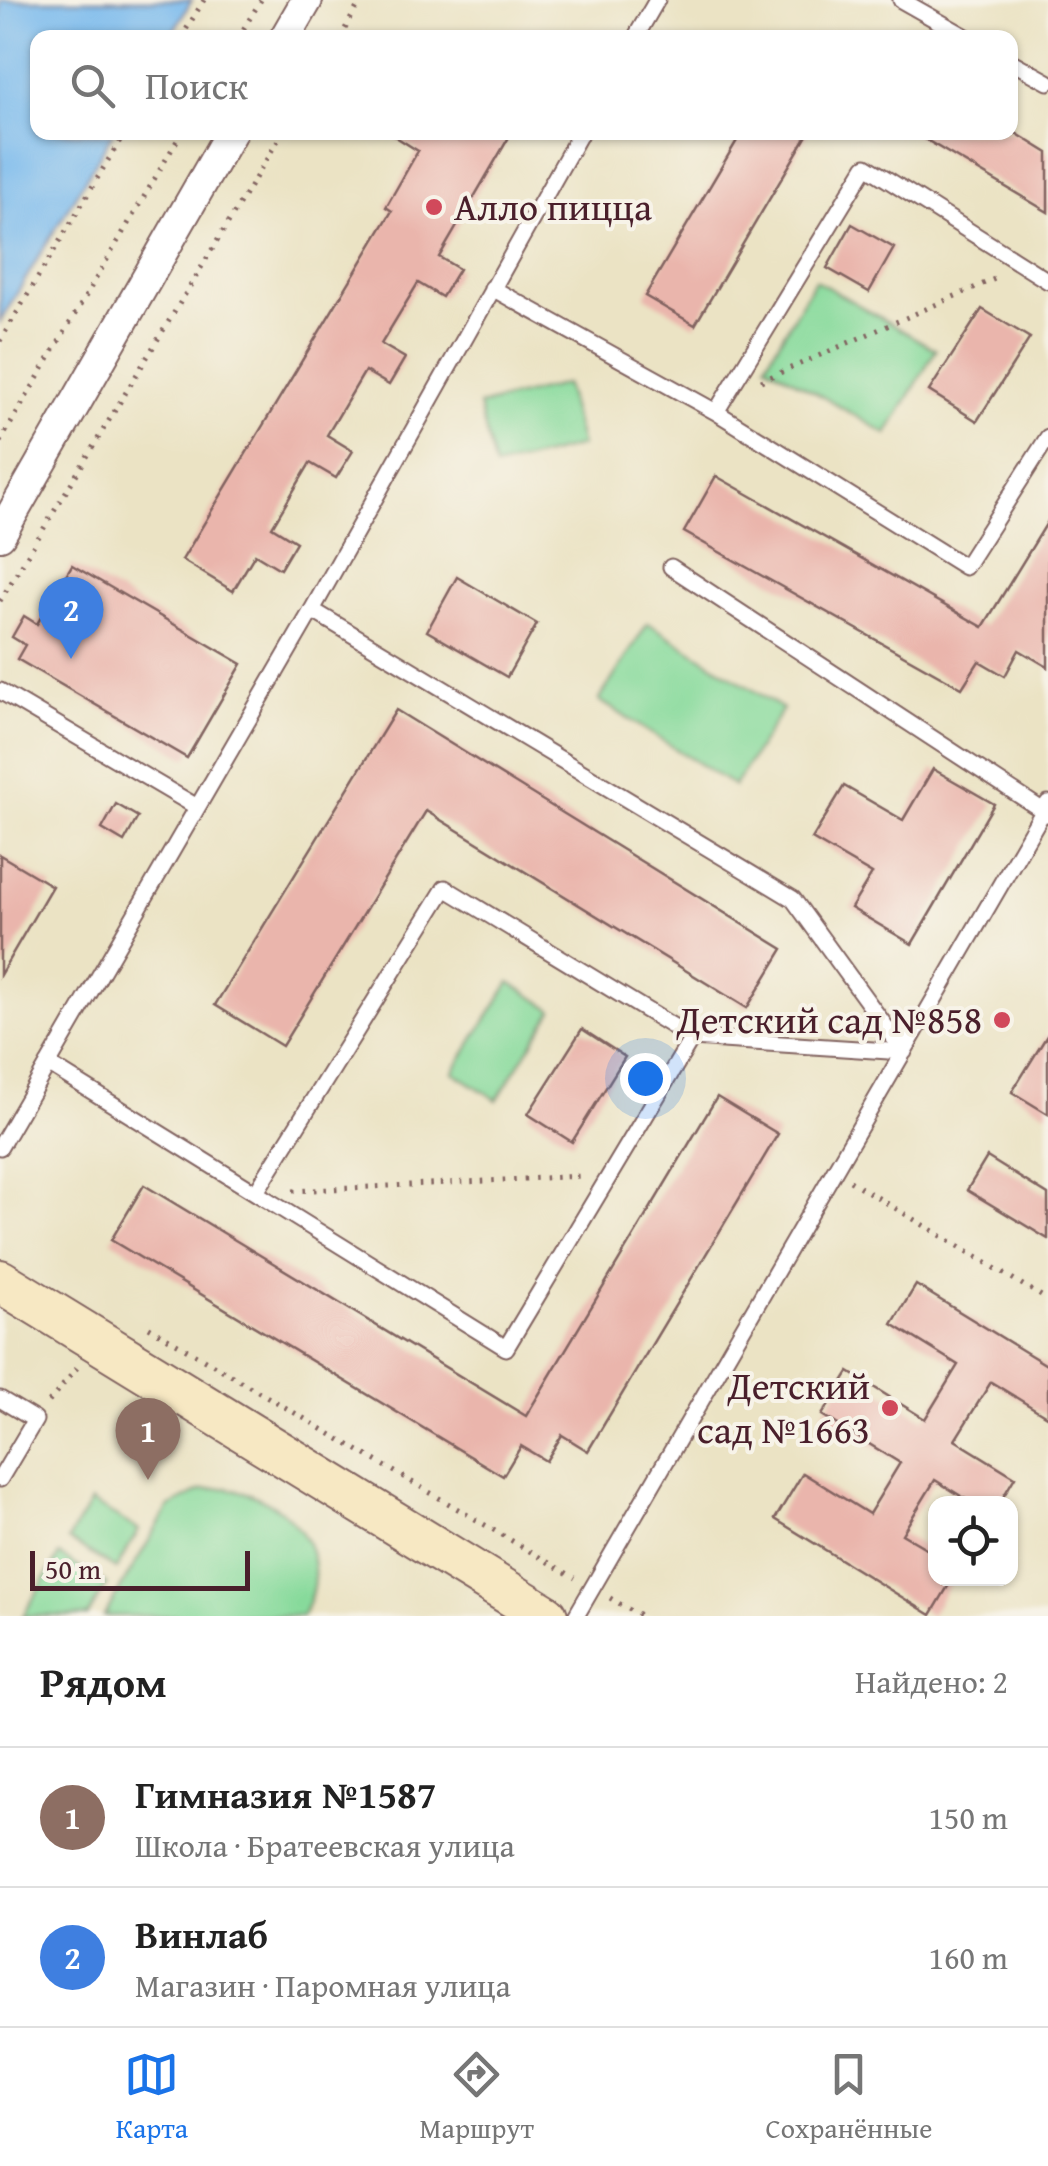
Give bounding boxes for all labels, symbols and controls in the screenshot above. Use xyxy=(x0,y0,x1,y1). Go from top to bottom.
search box xyxy=(30,30,1018,140)
text: Поиск xyxy=(145,57,248,113)
icon: search xyxy=(65,58,120,113)
place label: Алло пицца xyxy=(454,178,652,234)
marker: Алло пицца xyxy=(423,196,445,218)
pin: 2 xyxy=(38,576,104,659)
place label: Детский сад №858 xyxy=(675,991,982,1047)
marker: Детский сад №858 xyxy=(991,1009,1013,1031)
your location xyxy=(620,1053,671,1104)
place label: Детский сад №1663 xyxy=(697,1357,870,1457)
marker: Детский сад №1663 xyxy=(879,1397,901,1419)
pin: 1 xyxy=(116,1398,180,1480)
map controls xyxy=(928,1496,1018,1586)
button: locate xyxy=(928,1496,1018,1586)
scale bar xyxy=(30,1546,250,1590)
text: 50 m xyxy=(45,1548,101,1589)
text: Рядом xyxy=(40,1651,167,1712)
text: Найдено: 2 xyxy=(855,1658,1008,1705)
text: Гимназия №1587 xyxy=(135,1766,436,1822)
text: 1 xyxy=(64,1794,81,1841)
text: 150 m xyxy=(929,1794,1008,1841)
text: Школа · Братеевская улица xyxy=(135,1822,515,1869)
text: Винлаб xyxy=(135,1906,268,1962)
text: 2 xyxy=(64,1934,81,1981)
text: 160 m xyxy=(929,1934,1008,1981)
text: Магазин · Паромная улица xyxy=(135,1962,511,2009)
tab: Карта xyxy=(116,2047,188,2148)
tab: Маршрут xyxy=(420,2047,534,2148)
tab: Сохранённые xyxy=(765,2047,932,2148)

